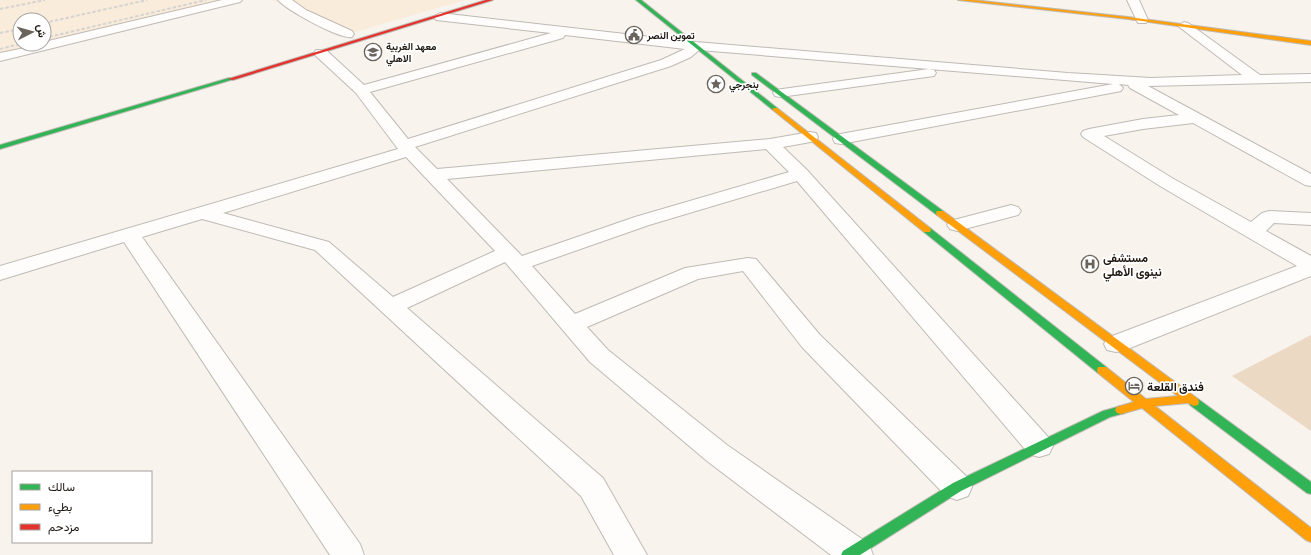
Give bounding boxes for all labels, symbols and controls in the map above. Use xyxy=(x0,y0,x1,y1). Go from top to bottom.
north arrow xyxy=(12,12,52,52)
text: ش xyxy=(34,24,50,38)
public building icon: تموين النصر xyxy=(624,25,644,45)
place label: تموين النصر xyxy=(646,29,695,42)
place label: معهد الغربية الاهلي xyxy=(386,40,437,67)
school or university icon: معهد الغربية الاهلي xyxy=(363,42,383,62)
place icon: بنجرجي xyxy=(706,74,726,94)
place label: بنجرجي xyxy=(729,78,759,93)
place label: مستشفى نينوى الأهلي xyxy=(1103,250,1162,282)
hospital icon: مستشفى نينوى الأهلي xyxy=(1080,254,1100,274)
hotel icon: فندق القلعة xyxy=(1124,376,1144,396)
place label: فندق القلعة xyxy=(1147,379,1204,394)
legend xyxy=(12,471,152,543)
text: سالك xyxy=(48,479,75,493)
text: بطيء xyxy=(48,499,72,517)
text: مزدحم xyxy=(48,519,79,535)

